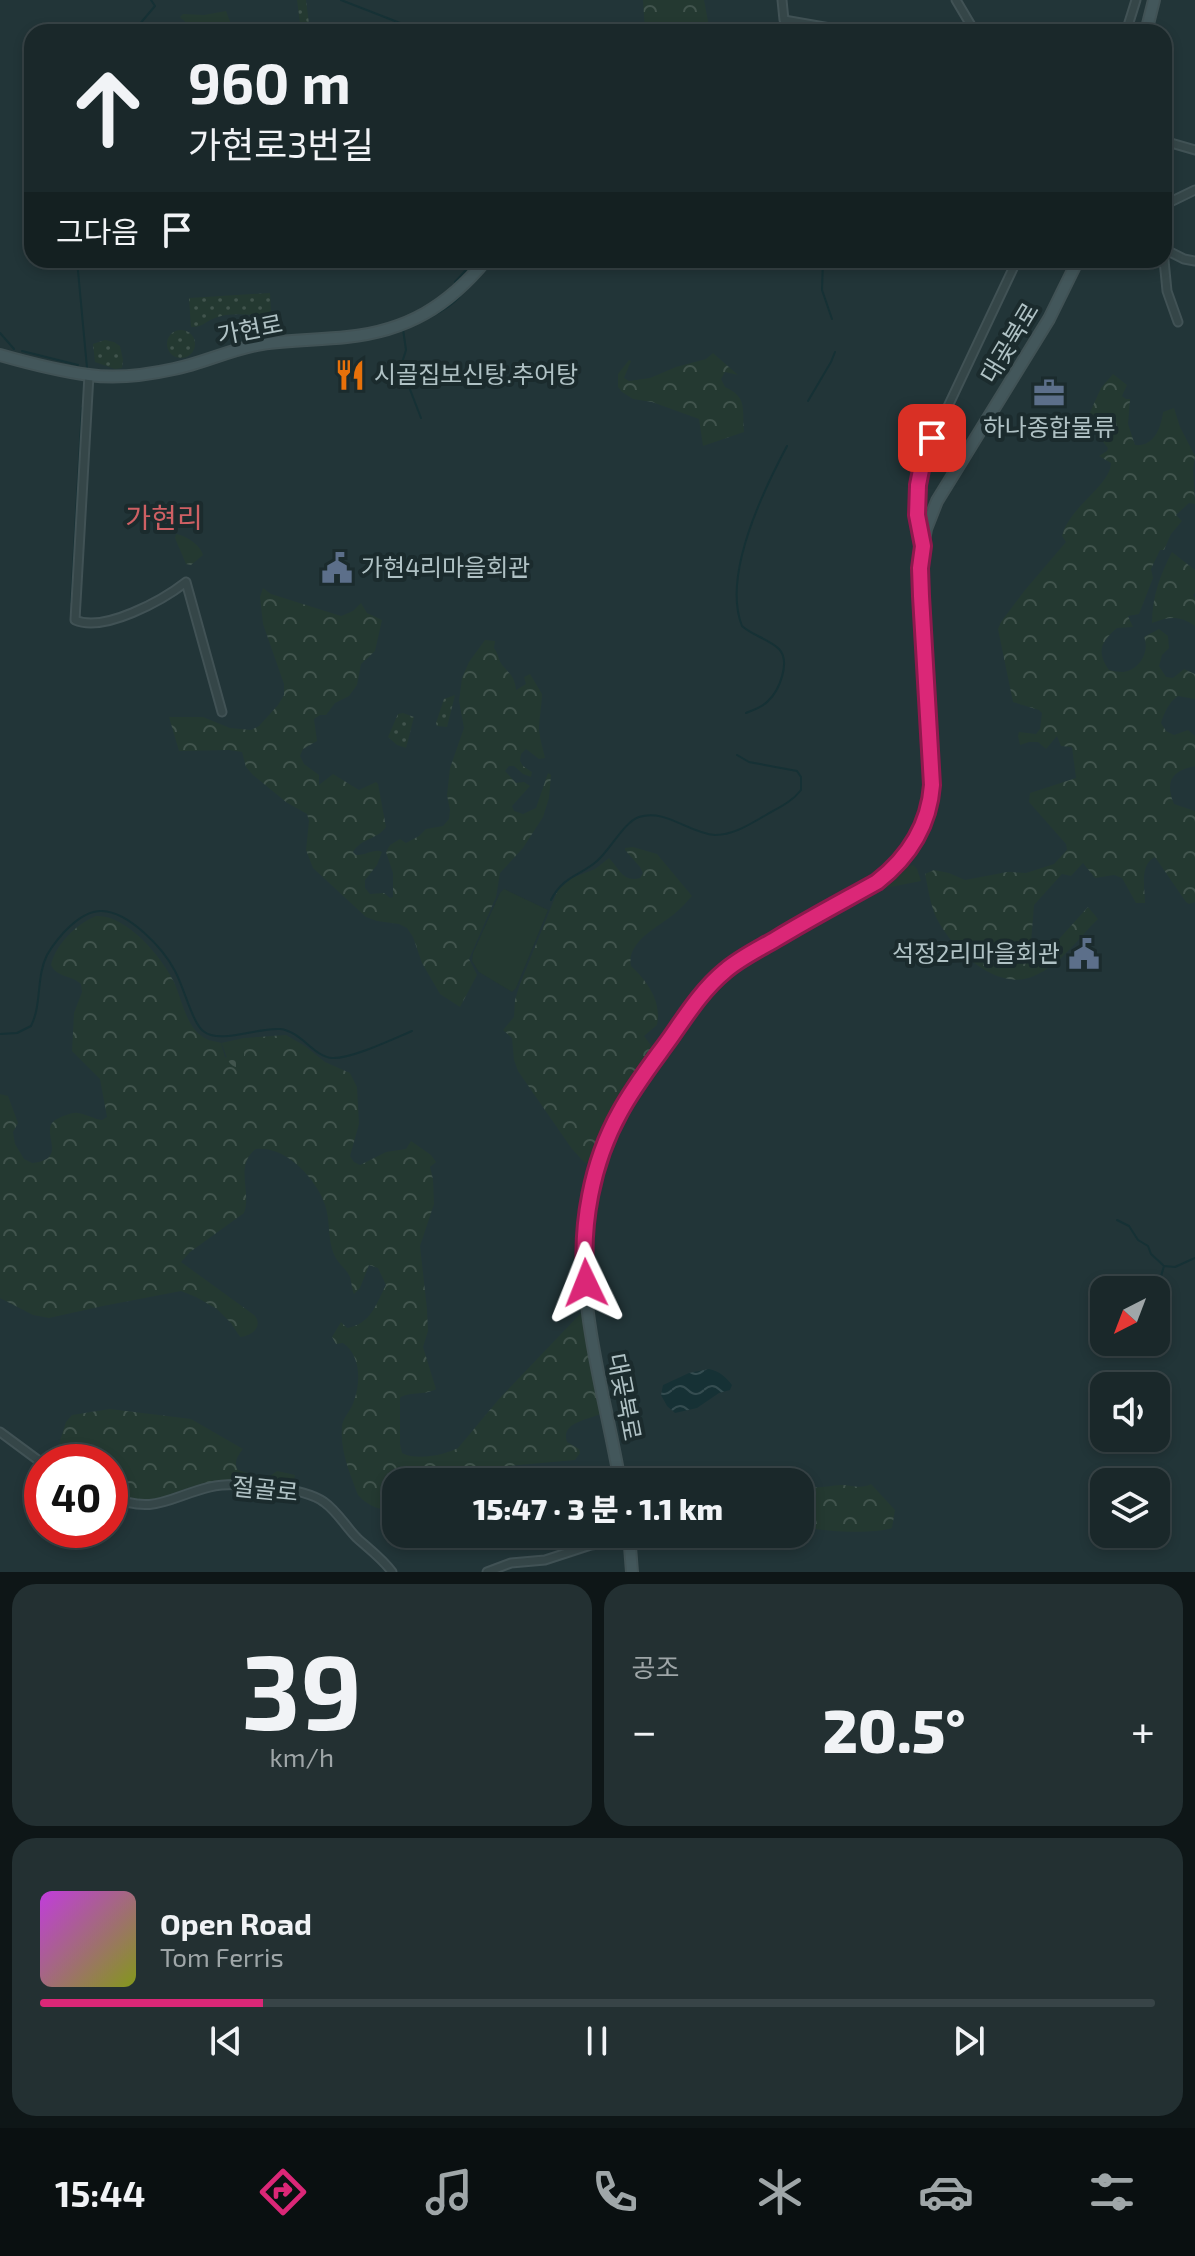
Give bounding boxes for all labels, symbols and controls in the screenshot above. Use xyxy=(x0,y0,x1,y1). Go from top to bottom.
text: 960 m xyxy=(188,48,351,115)
icon: ahead xyxy=(56,56,160,160)
text: 가현로3번길 xyxy=(188,122,374,165)
icon: arrive xyxy=(155,208,199,252)
text: 그다음 xyxy=(56,213,139,249)
street label: 대곶북로 xyxy=(974,297,1044,388)
street label: 가현로 xyxy=(214,308,285,349)
restaurant icon: 시골집보신탕.추어탕 xyxy=(333,358,367,392)
place label: 시골집보신탕.추어탕 xyxy=(374,359,578,388)
office icon: 하나종합물류 xyxy=(1032,376,1066,410)
pin xyxy=(898,404,966,472)
place label: 하나종합물류 xyxy=(983,412,1115,441)
icon: arrive xyxy=(910,416,954,460)
district label: 가현리 xyxy=(125,500,203,534)
public building icon: 가현4리마을회관 xyxy=(320,551,354,585)
place label: 가현4리마을회관 xyxy=(361,552,530,581)
public building icon: 석정2리마을회관 xyxy=(1067,937,1101,971)
place label: 석정2리마을회관 xyxy=(892,938,1060,967)
position arrow xyxy=(544,1241,628,1325)
north arrow xyxy=(1090,1276,1170,1356)
map controls xyxy=(1090,1276,1170,1548)
street label: 대곶북로 xyxy=(603,1351,648,1443)
button: sound xyxy=(1090,1372,1170,1452)
speed limit sign: 40 xyxy=(24,1444,128,1548)
button: layers xyxy=(1090,1468,1170,1548)
street label: 절골로 xyxy=(231,1471,300,1506)
text: 15:47 · 3 분 · 1.1 km xyxy=(473,1490,723,1526)
text: 39 xyxy=(242,1626,362,1751)
text: 공조 xyxy=(632,1651,679,1682)
text: 20.5° xyxy=(822,1693,966,1765)
text: − xyxy=(632,1703,657,1756)
text: + xyxy=(1131,1703,1155,1756)
text: km/h xyxy=(269,1741,334,1772)
text: Open Road xyxy=(160,1905,312,1941)
text: Tom Ferris xyxy=(160,1941,284,1972)
icon: previous xyxy=(204,2019,248,2063)
icon: pause xyxy=(575,2019,619,2063)
icon: next xyxy=(947,2019,991,2063)
icon: directions xyxy=(255,2164,311,2220)
icon: music xyxy=(421,2164,477,2220)
icon: phone xyxy=(587,2164,643,2220)
icon: climate xyxy=(752,2164,808,2220)
icon: car xyxy=(918,2164,974,2220)
icon: filters xyxy=(1084,2164,1140,2220)
text: 15:44 xyxy=(55,2171,145,2214)

